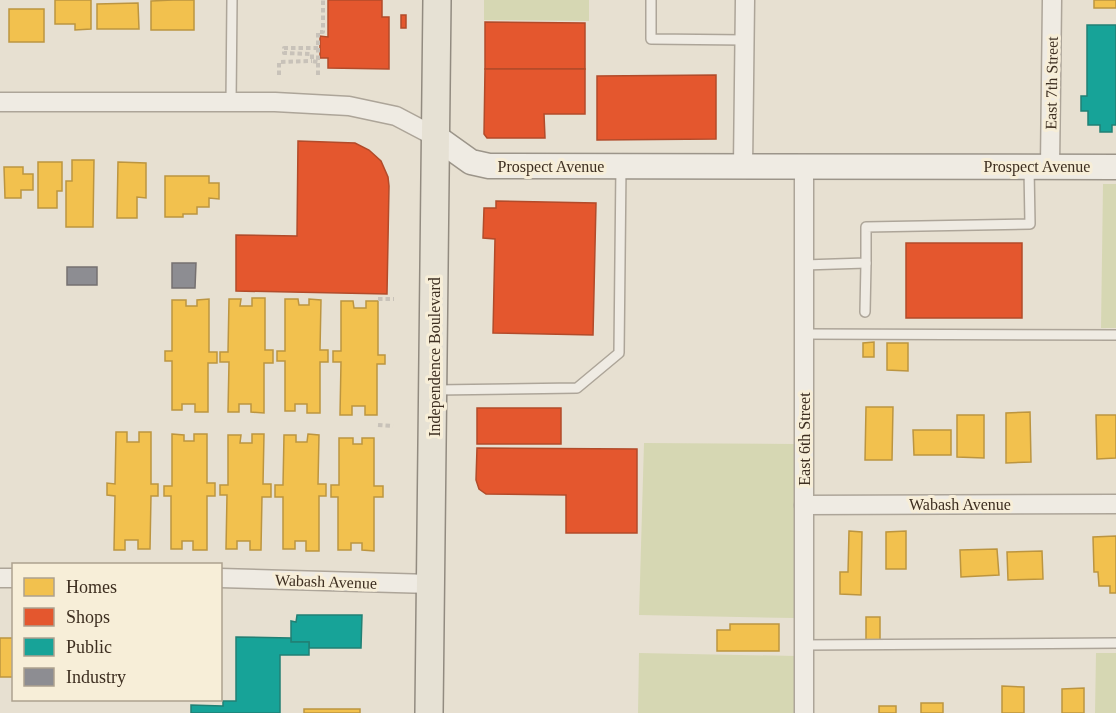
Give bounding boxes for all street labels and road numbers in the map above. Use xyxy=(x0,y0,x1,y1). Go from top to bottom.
street label: East 7th Street xyxy=(1042,36,1061,130)
street label: Prospect Avenue xyxy=(498,158,604,176)
street label: Prospect Avenue xyxy=(984,158,1090,176)
street label: Independence Boulevard xyxy=(426,277,444,437)
street label: East 6th Street xyxy=(796,392,813,486)
street label: Wabash Avenue xyxy=(909,496,1011,513)
street label: Wabash Avenue xyxy=(275,571,377,592)

